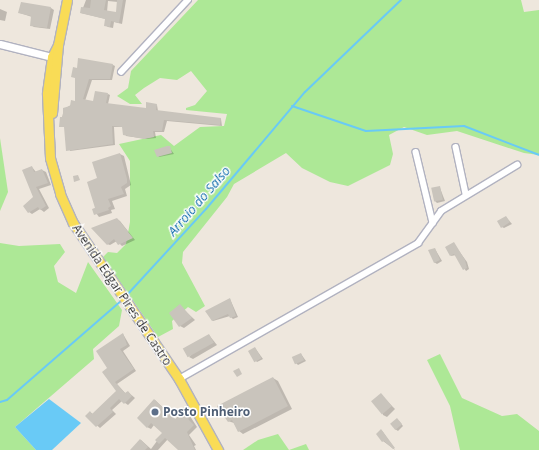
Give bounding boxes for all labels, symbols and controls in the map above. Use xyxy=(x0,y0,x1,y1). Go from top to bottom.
water label: Arroio do Salso xyxy=(165,163,233,239)
street label: Avenida Edgar Pires de Castro xyxy=(69,222,175,368)
place label: Posto Pinheiro xyxy=(163,405,250,419)
marker: Posto Pinheiro xyxy=(150,407,160,417)

